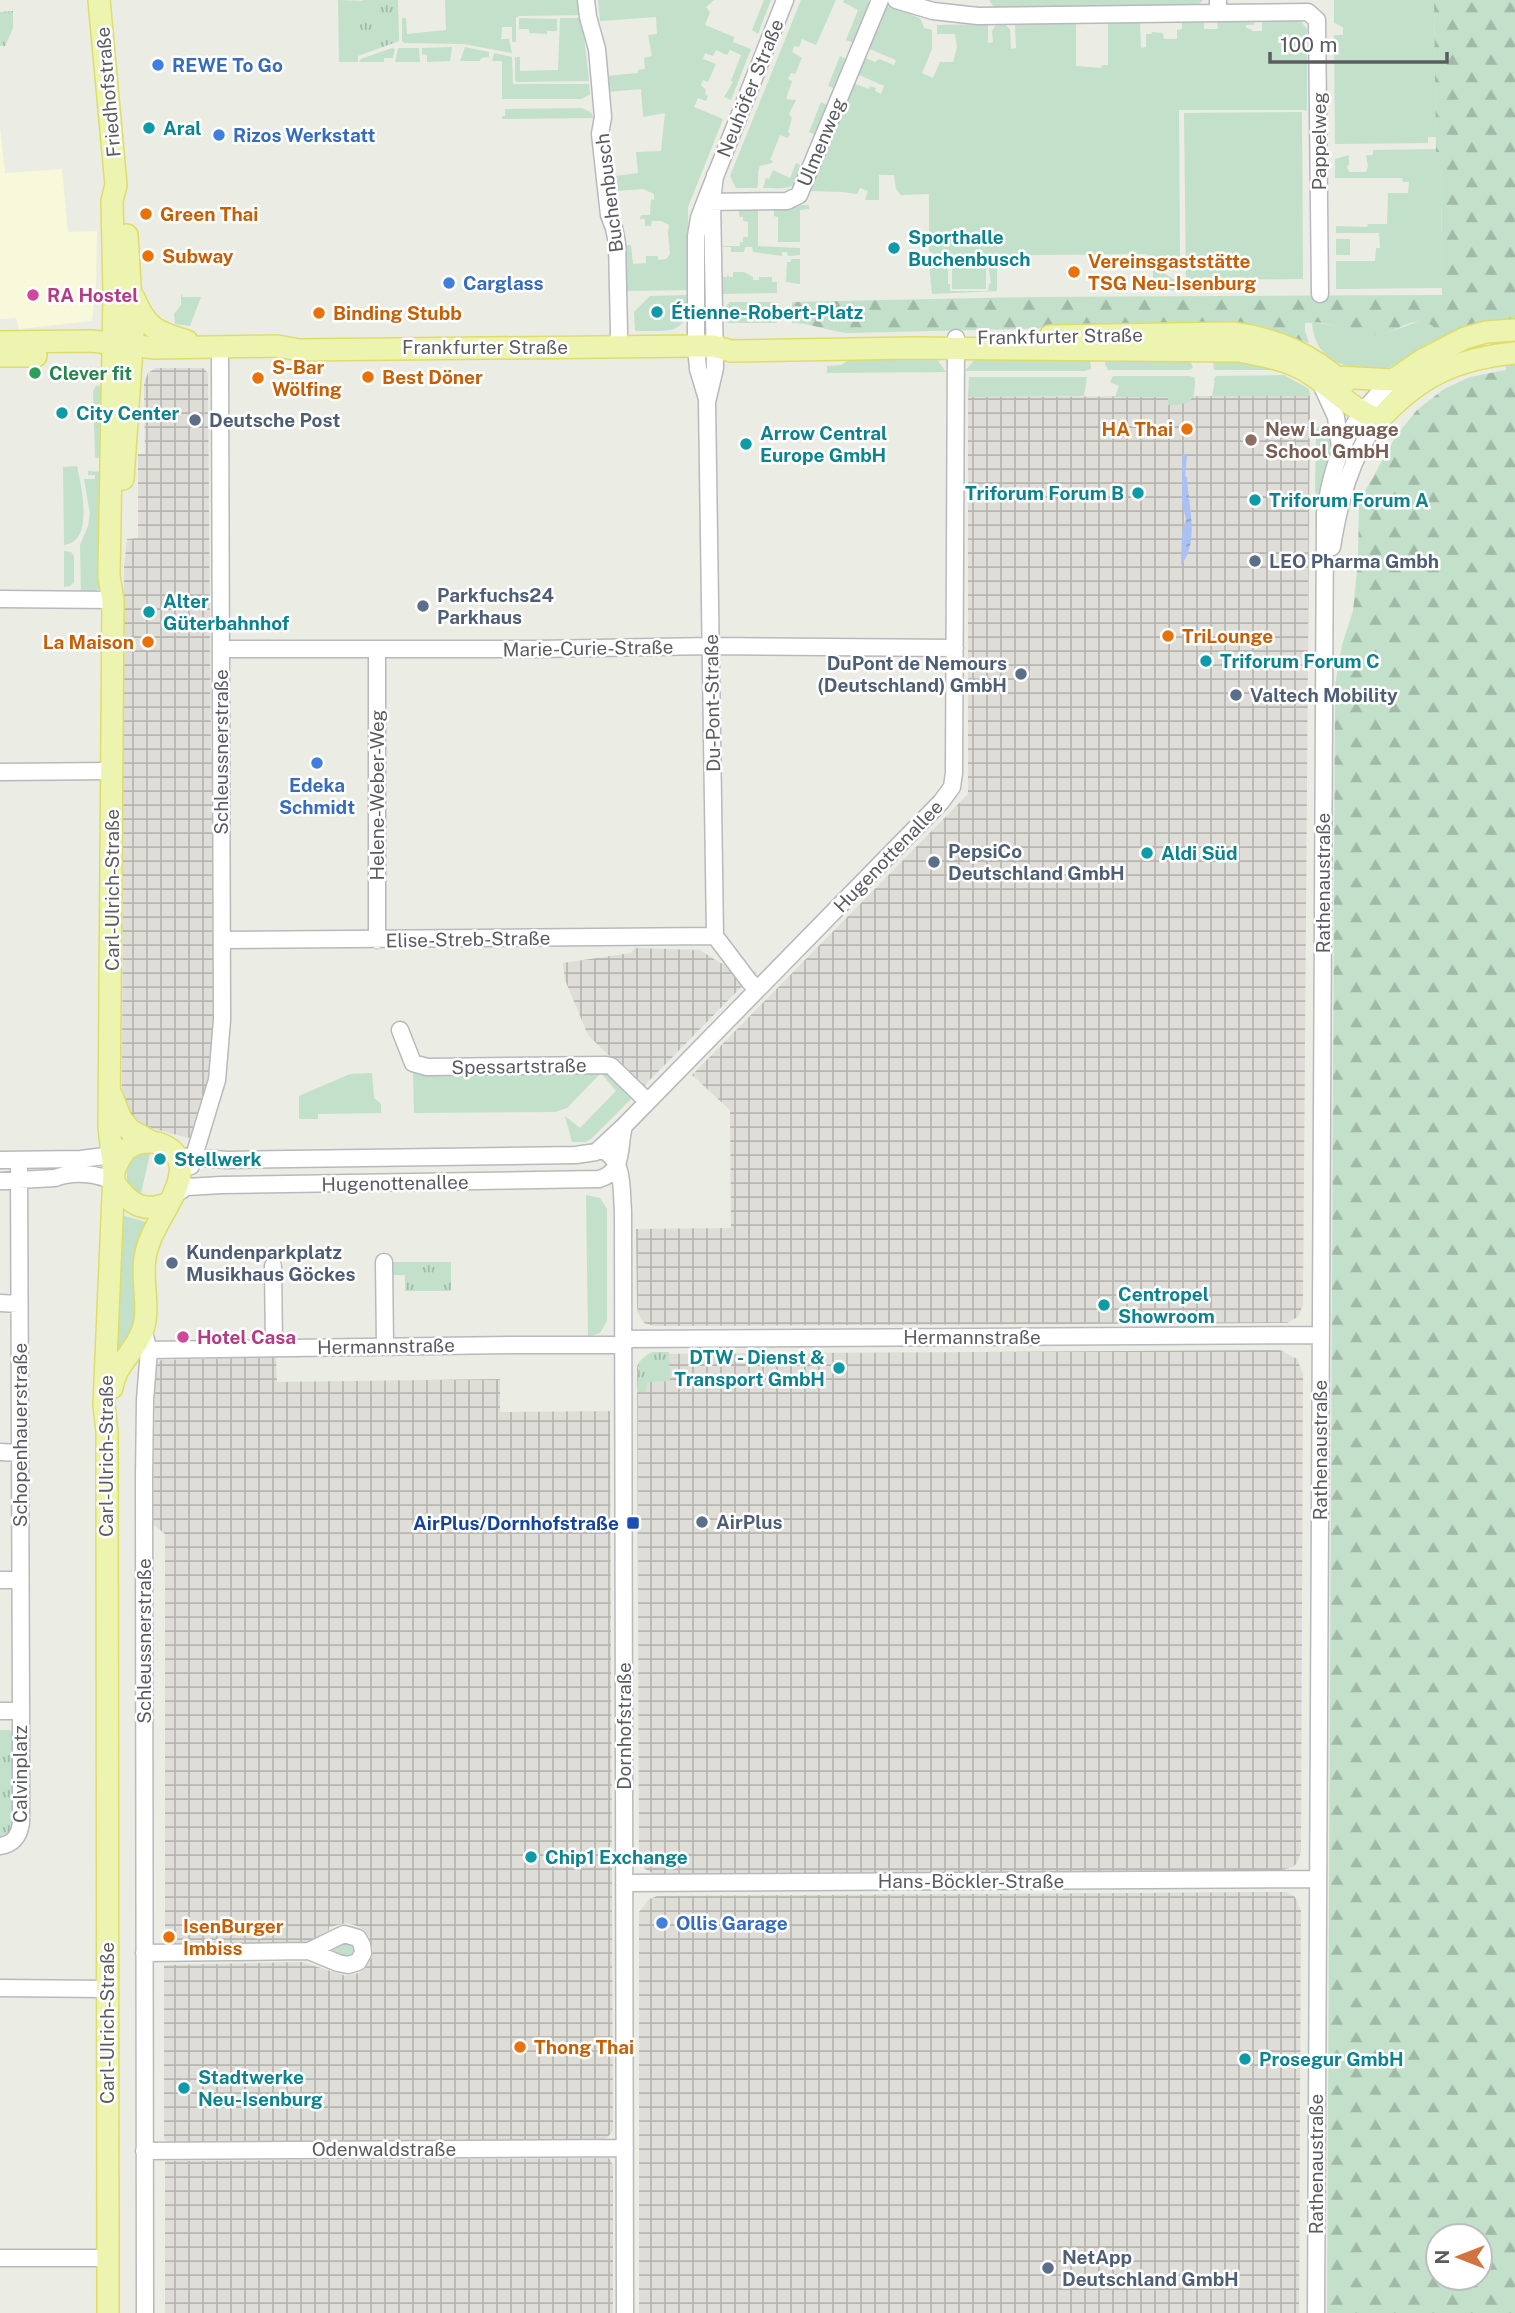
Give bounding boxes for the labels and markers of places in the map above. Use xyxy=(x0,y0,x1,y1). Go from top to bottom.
place label: REWE To Go xyxy=(172,54,283,76)
marker: REWE To Go xyxy=(150,57,166,73)
place label: Aral xyxy=(163,117,201,139)
marker: Aral xyxy=(141,120,157,136)
place label: Rizos Werkstatt xyxy=(233,124,376,146)
marker: Rizos Werkstatt xyxy=(211,127,227,143)
place label: Green Thai xyxy=(160,203,258,225)
marker: Green Thai xyxy=(138,206,154,222)
place label: Sporthalle Buchenbusch xyxy=(908,226,1031,270)
marker: Sporthalle Buchenbusch xyxy=(886,240,902,256)
place label: Subway xyxy=(162,245,234,267)
marker: Subway xyxy=(140,248,156,264)
place label: Vereinsgaststätte TSG Neu-Isenburg xyxy=(1088,250,1256,294)
marker: Vereinsgaststätte TSG Neu-Isenburg xyxy=(1066,264,1082,280)
place label: Carglass xyxy=(463,272,544,294)
marker: Carglass xyxy=(441,275,457,291)
place label: RA Hostel xyxy=(47,284,138,306)
marker: RA Hostel xyxy=(25,287,41,303)
place label: Étienne-Robert-Platz xyxy=(671,301,863,323)
place label: Binding Stubb xyxy=(333,302,462,324)
marker: Étienne-Robert-Platz xyxy=(649,304,665,320)
marker: Binding Stubb xyxy=(311,305,327,321)
place label: S-Bar Wölfing xyxy=(272,356,342,400)
place label: Clever fit xyxy=(49,362,132,384)
marker: Clever fit xyxy=(27,365,43,381)
place label: Best Döner xyxy=(382,366,483,388)
marker: Best Döner xyxy=(360,369,376,385)
marker: S-Bar Wölfing xyxy=(250,370,266,386)
place label: City Center xyxy=(76,402,180,424)
marker: City Center xyxy=(54,405,70,421)
place label: Deutsche Post xyxy=(209,409,340,431)
marker: Deutsche Post xyxy=(187,412,203,428)
place label: HA Thai xyxy=(1102,418,1173,440)
place label: New Language School GmbH xyxy=(1265,418,1399,462)
marker: HA Thai xyxy=(1179,421,1195,437)
place label: Arrow Central Europe GmbH xyxy=(760,422,887,466)
marker: New Language School GmbH xyxy=(1243,432,1259,448)
marker: Arrow Central Europe GmbH xyxy=(738,436,754,452)
place label: Triforum Forum B xyxy=(965,482,1124,504)
marker: Triforum Forum B xyxy=(1130,485,1146,501)
place label: Triforum Forum A xyxy=(1269,489,1429,511)
marker: Triforum Forum A xyxy=(1247,492,1263,508)
place label: LEO Pharma Gmbh xyxy=(1269,550,1439,572)
marker: LEO Pharma Gmbh xyxy=(1247,553,1263,569)
place label: Parkfuchs24 Parkhaus xyxy=(437,584,554,628)
place label: Alter Güterbahnhof xyxy=(163,590,290,634)
marker: Parkfuchs24 Parkhaus xyxy=(415,598,431,614)
marker: Alter Güterbahnhof xyxy=(141,604,157,620)
place label: TriLounge xyxy=(1182,625,1273,647)
marker: TriLounge xyxy=(1160,628,1176,644)
place label: La Maison xyxy=(43,631,134,653)
marker: La Maison xyxy=(140,634,156,650)
place label: Triforum Forum C xyxy=(1220,650,1380,672)
place label: DuPont de Nemours (Deutschland) GmbH xyxy=(818,652,1007,696)
marker: Triforum Forum C xyxy=(1198,653,1214,669)
marker: DuPont de Nemours (Deutschland) GmbH xyxy=(1013,666,1029,682)
place label: Valtech Mobility xyxy=(1250,684,1398,706)
marker: Valtech Mobility xyxy=(1228,687,1244,703)
marker: Edeka Schmidt xyxy=(309,755,325,771)
place label: Edeka Schmidt xyxy=(279,774,355,818)
place label: PepsiCo Deutschland GmbH xyxy=(948,840,1125,884)
place label: Aldi Süd xyxy=(1161,842,1237,864)
marker: Aldi Süd xyxy=(1139,845,1155,861)
marker: PepsiCo Deutschland GmbH xyxy=(926,854,942,870)
place label: Stellwerk xyxy=(174,1148,262,1170)
marker: Stellwerk xyxy=(152,1151,168,1167)
place label: Kundenparkplatz Musikhaus Göckes xyxy=(186,1241,355,1285)
marker: Kundenparkplatz Musikhaus Göckes xyxy=(164,1255,180,1271)
place label: Centropel Showroom xyxy=(1118,1283,1215,1327)
marker: Centropel Showroom xyxy=(1096,1297,1112,1313)
place label: Hotel Casa xyxy=(197,1326,296,1348)
marker: Hotel Casa xyxy=(175,1329,191,1345)
place label: DTW - Dienst & Transport GmbH xyxy=(674,1346,825,1390)
marker: DTW - Dienst & Transport GmbH xyxy=(831,1360,847,1376)
place label: AirPlus xyxy=(716,1511,783,1533)
place label: AirPlus/Dornhofstraße xyxy=(413,1512,619,1534)
marker: AirPlus xyxy=(694,1514,710,1530)
marker: AirPlus/Dornhofstraße xyxy=(625,1515,641,1531)
place label: Chip1 Exchange xyxy=(545,1846,688,1868)
marker: Chip1 Exchange xyxy=(523,1849,539,1865)
place label: Ollis Garage xyxy=(676,1912,788,1934)
place label: IsenBurger Imbiss xyxy=(183,1915,284,1959)
marker: Ollis Garage xyxy=(654,1915,670,1931)
marker: IsenBurger Imbiss xyxy=(161,1929,177,1945)
place label: Thong Thai xyxy=(534,2036,634,2058)
marker: Thong Thai xyxy=(512,2039,528,2055)
place label: Prosegur GmbH xyxy=(1259,2048,1404,2070)
marker: Prosegur GmbH xyxy=(1237,2051,1253,2067)
place label: Stadtwerke Neu-Isenburg xyxy=(198,2066,323,2110)
marker: Stadtwerke Neu-Isenburg xyxy=(176,2080,192,2096)
place label: NetApp Deutschland GmbH xyxy=(1062,2246,1239,2290)
marker: NetApp Deutschland GmbH xyxy=(1040,2260,1056,2276)

